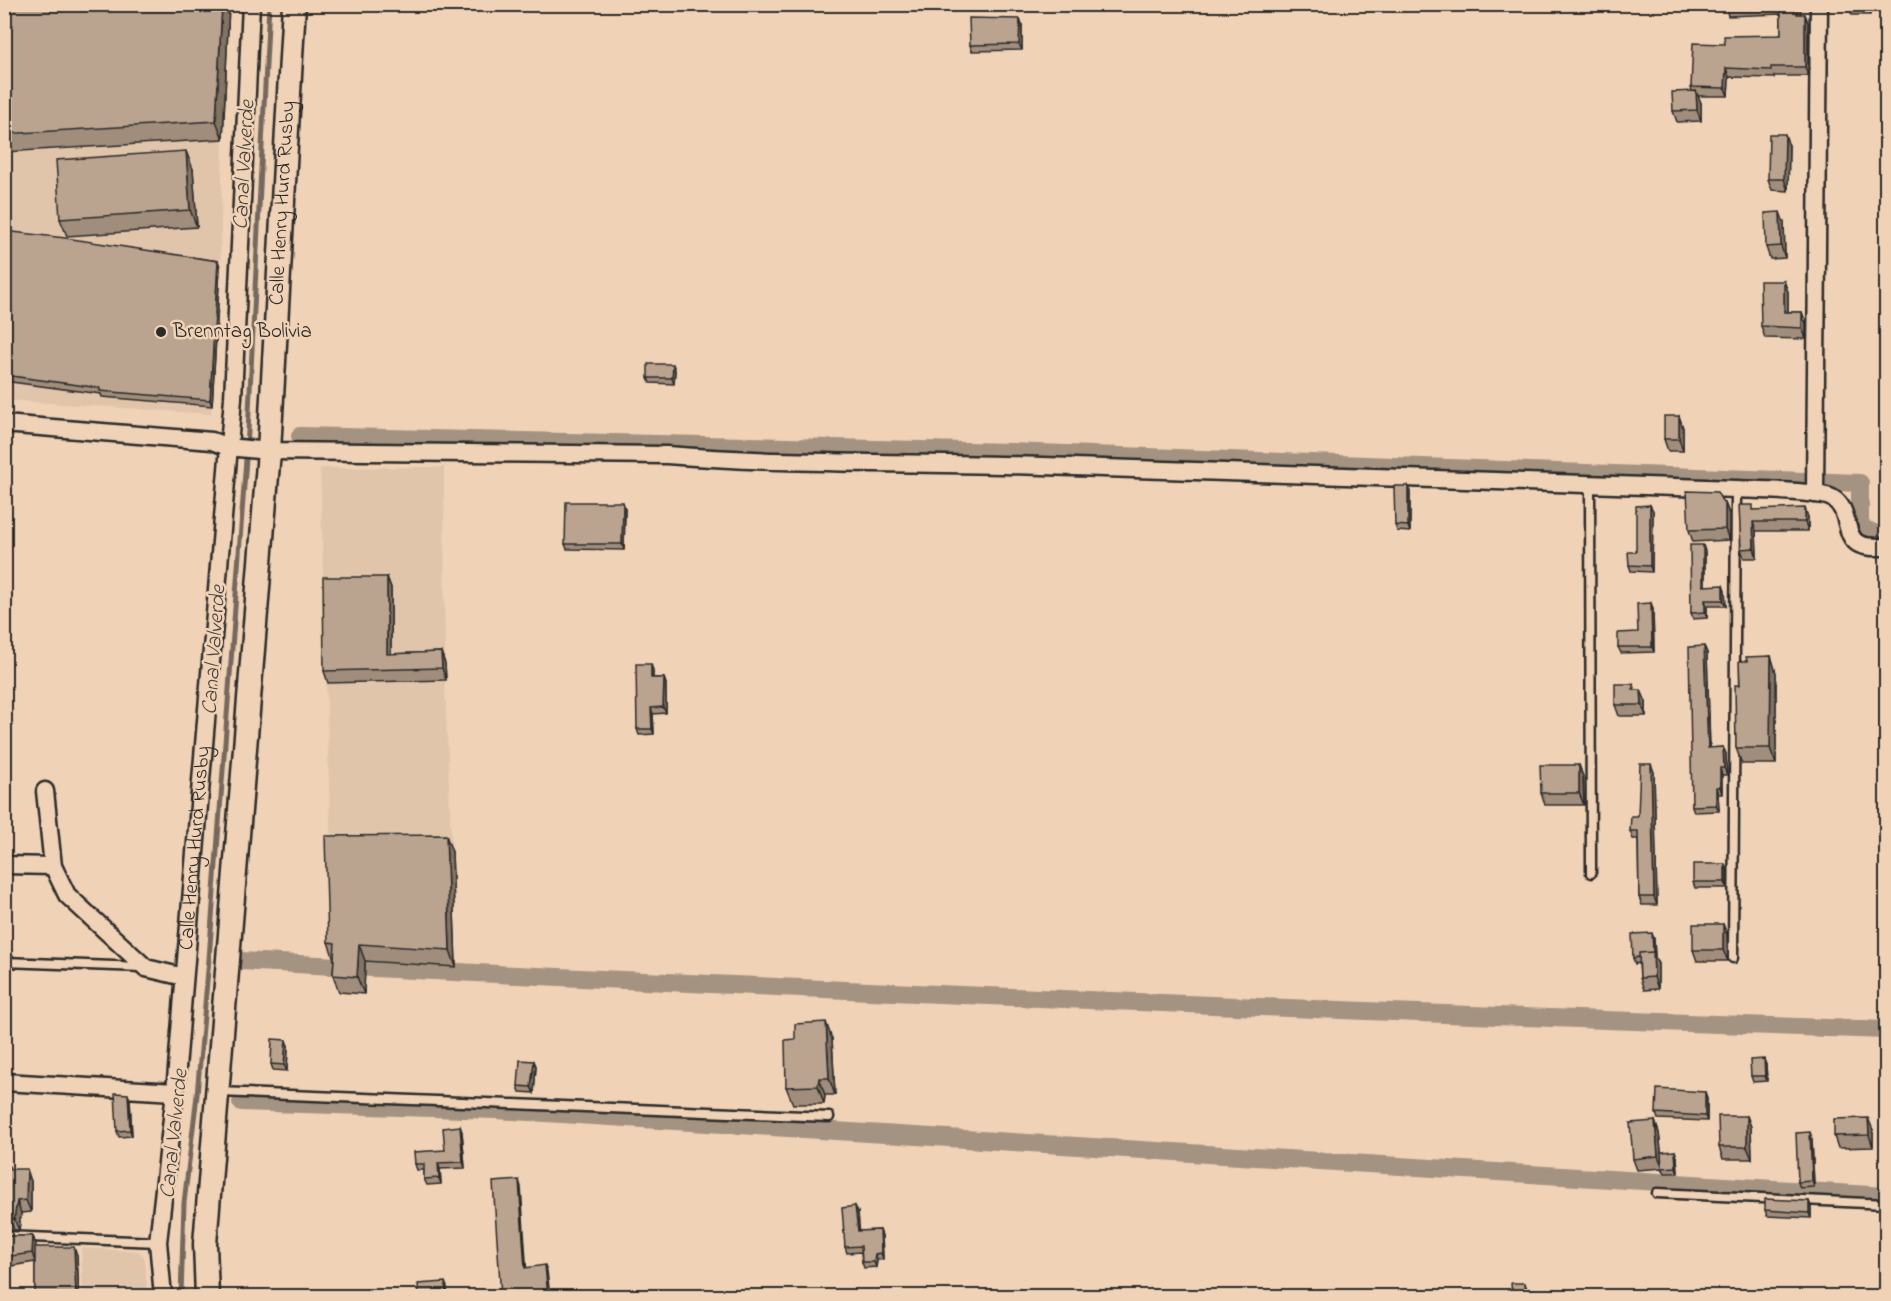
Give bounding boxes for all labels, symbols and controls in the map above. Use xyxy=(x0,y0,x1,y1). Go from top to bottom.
water label: Canal Valverde xyxy=(226,98,264,231)
street label: Calle Henry Hurd Rusby xyxy=(262,100,306,306)
place label: Brenntag Bolivia xyxy=(172,317,312,349)
marker: Brenntag Bolivia xyxy=(154,325,168,339)
water label: Canal Valverde xyxy=(195,583,236,716)
street label: Calle Henry Hurd Rusby xyxy=(172,745,221,951)
water label: Canal Valverde xyxy=(152,1067,198,1200)

